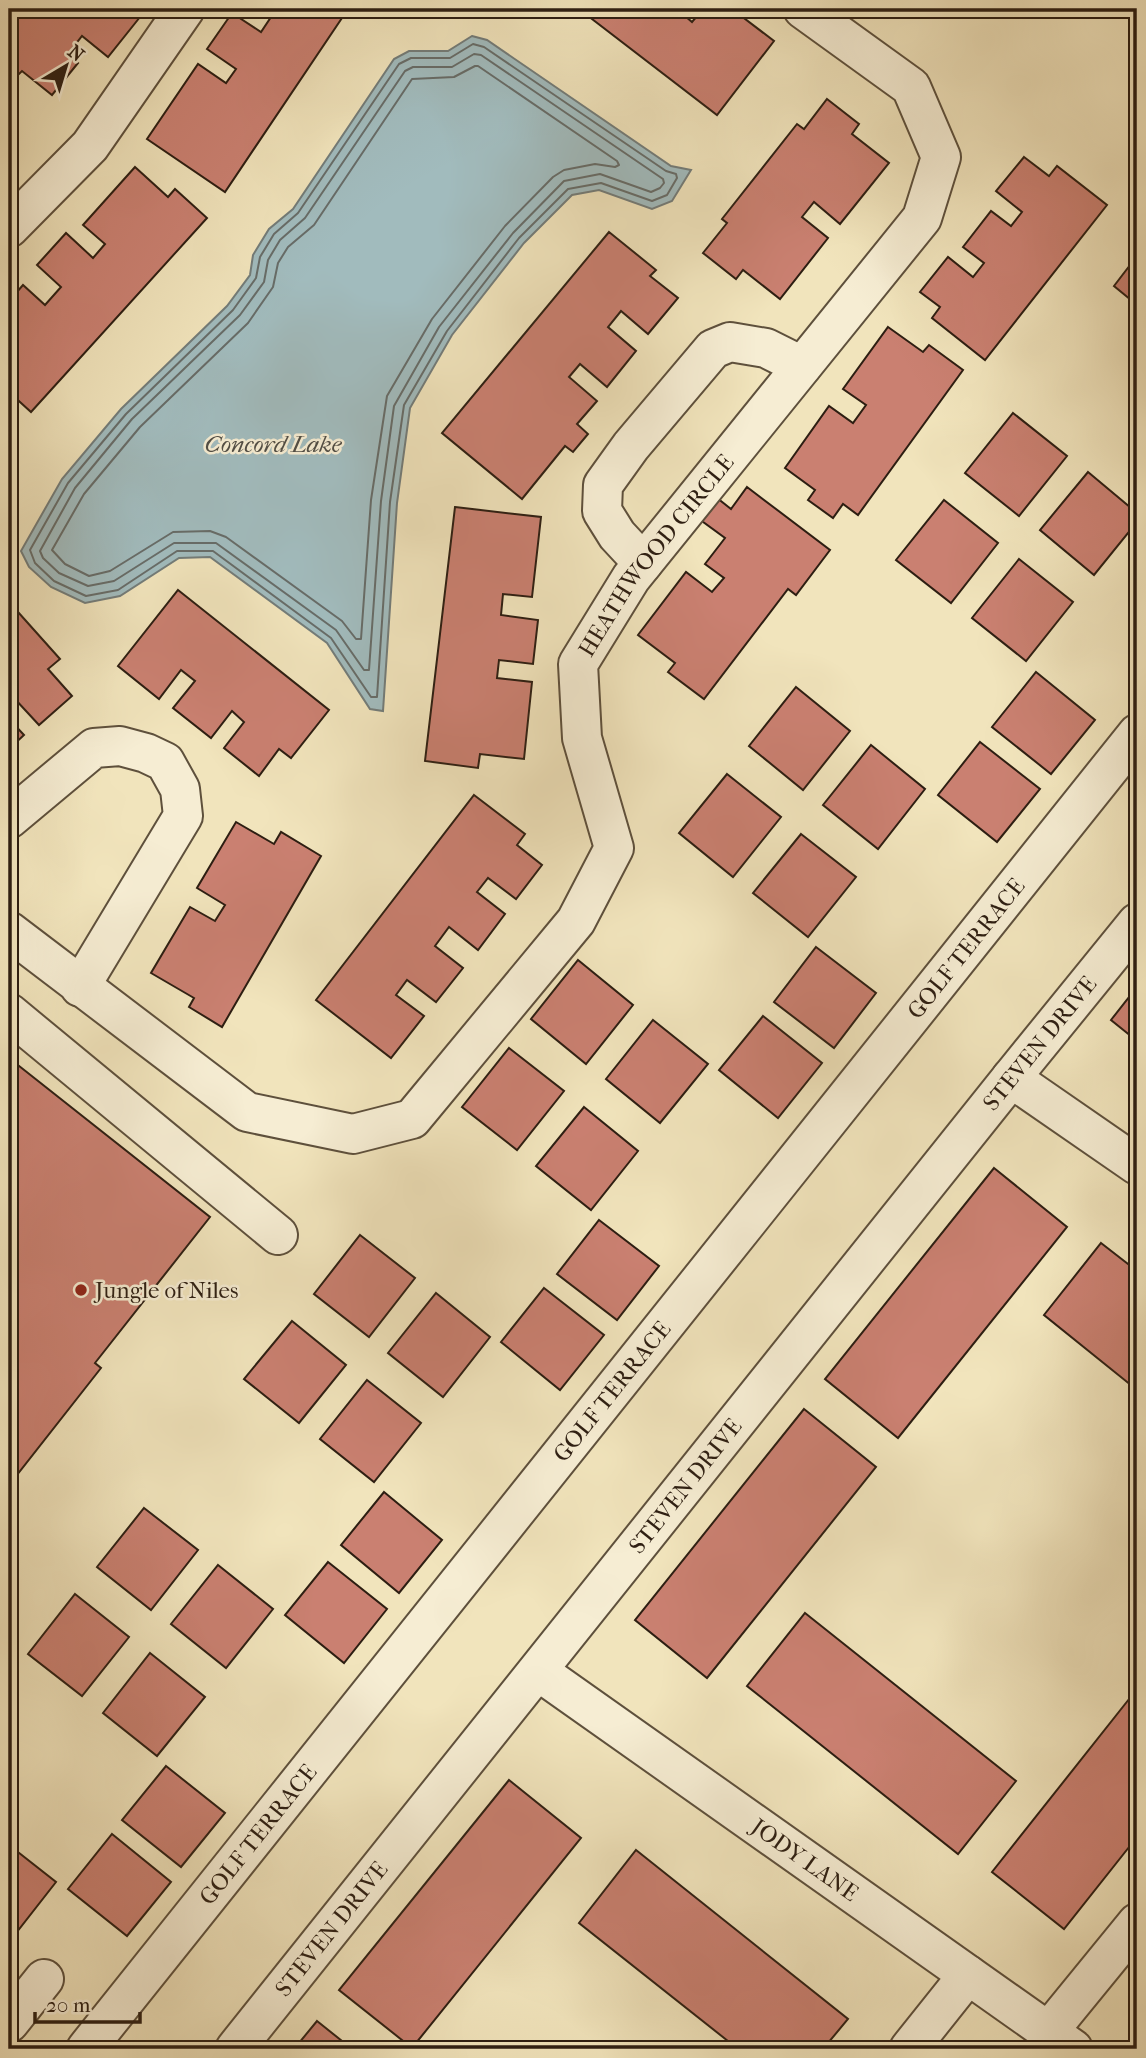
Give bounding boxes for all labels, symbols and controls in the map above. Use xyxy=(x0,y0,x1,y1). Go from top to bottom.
north arrow xyxy=(32,32,102,102)
text: N xyxy=(63,40,89,67)
water label: Concord Lake xyxy=(205,430,343,458)
street label: HEATHWOOD CIRCLE xyxy=(572,449,739,661)
street label: GOLF TERRACE xyxy=(901,873,1030,1024)
street label: STEVEN DRIVE xyxy=(977,971,1102,1116)
place label: Jungle of Niles xyxy=(93,1277,238,1304)
marker: Jungle of Niles xyxy=(73,1282,89,1298)
street label: GOLF TERRACE xyxy=(547,1316,676,1467)
street label: STEVEN DRIVE xyxy=(623,1413,747,1559)
street label: GOLF TERRACE xyxy=(193,1758,322,1910)
street label: JODY LANE xyxy=(745,1812,864,1907)
street label: STEVEN DRIVE xyxy=(269,1856,393,2002)
scale bar xyxy=(35,1981,140,2025)
text: 20 m xyxy=(46,1993,91,2017)

